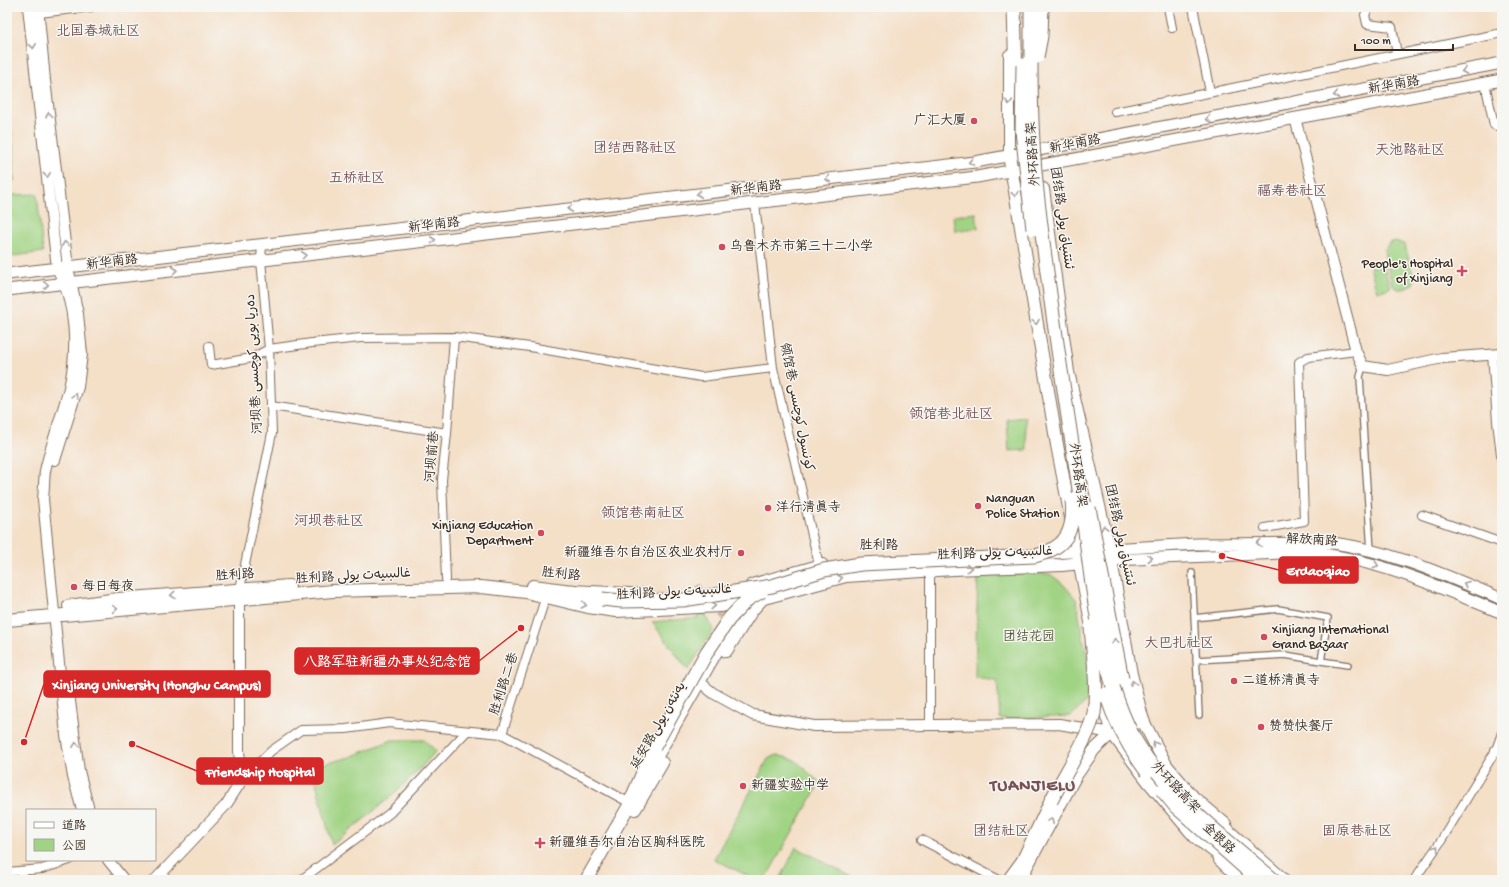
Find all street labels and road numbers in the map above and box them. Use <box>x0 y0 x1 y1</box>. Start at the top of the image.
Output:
street label: 新华南路 <box>1367 73 1421 98</box>
street label: 外环路高架 <box>1023 121 1044 187</box>
street label: 新华南路 <box>1048 132 1102 157</box>
street label: 团结路 ئىتتىپاق يولى <box>1046 165 1077 271</box>
street label: 新华南路 <box>729 177 783 200</box>
street label: 新华南路 <box>407 214 461 237</box>
street label: 新华南路 <box>85 251 139 274</box>
street label: 河坝巷 دەريا بويى كوچىسى <box>243 293 266 435</box>
street label: 领馆巷 كونسول كوچىسى <box>776 341 817 473</box>
street label: 河坝前巷 <box>422 430 443 484</box>
street label: 外环路高架 <box>1065 442 1090 508</box>
street label: 团结路 ئىتتىپاق يولى <box>1101 483 1138 588</box>
street label: 解放南路 <box>1286 531 1338 550</box>
street label: 胜利路 <box>859 538 899 554</box>
street label: 胜利路 غالىبىيەت يولى <box>937 543 1053 564</box>
street label: 胜利路 غالىبىيەت يولى <box>295 565 411 588</box>
street label: 胜利路 <box>541 565 581 584</box>
street label: 胜利路 <box>215 566 255 585</box>
street label: 胜利路 غالىبىيەت يولى <box>616 581 732 604</box>
street label: 胜利路二巷 <box>487 650 522 717</box>
street label: 延安路يەنئەن يولى <box>627 679 690 772</box>
street label: 外环路高架 <box>1147 758 1203 817</box>
street label: 金银路 <box>1199 819 1238 858</box>

